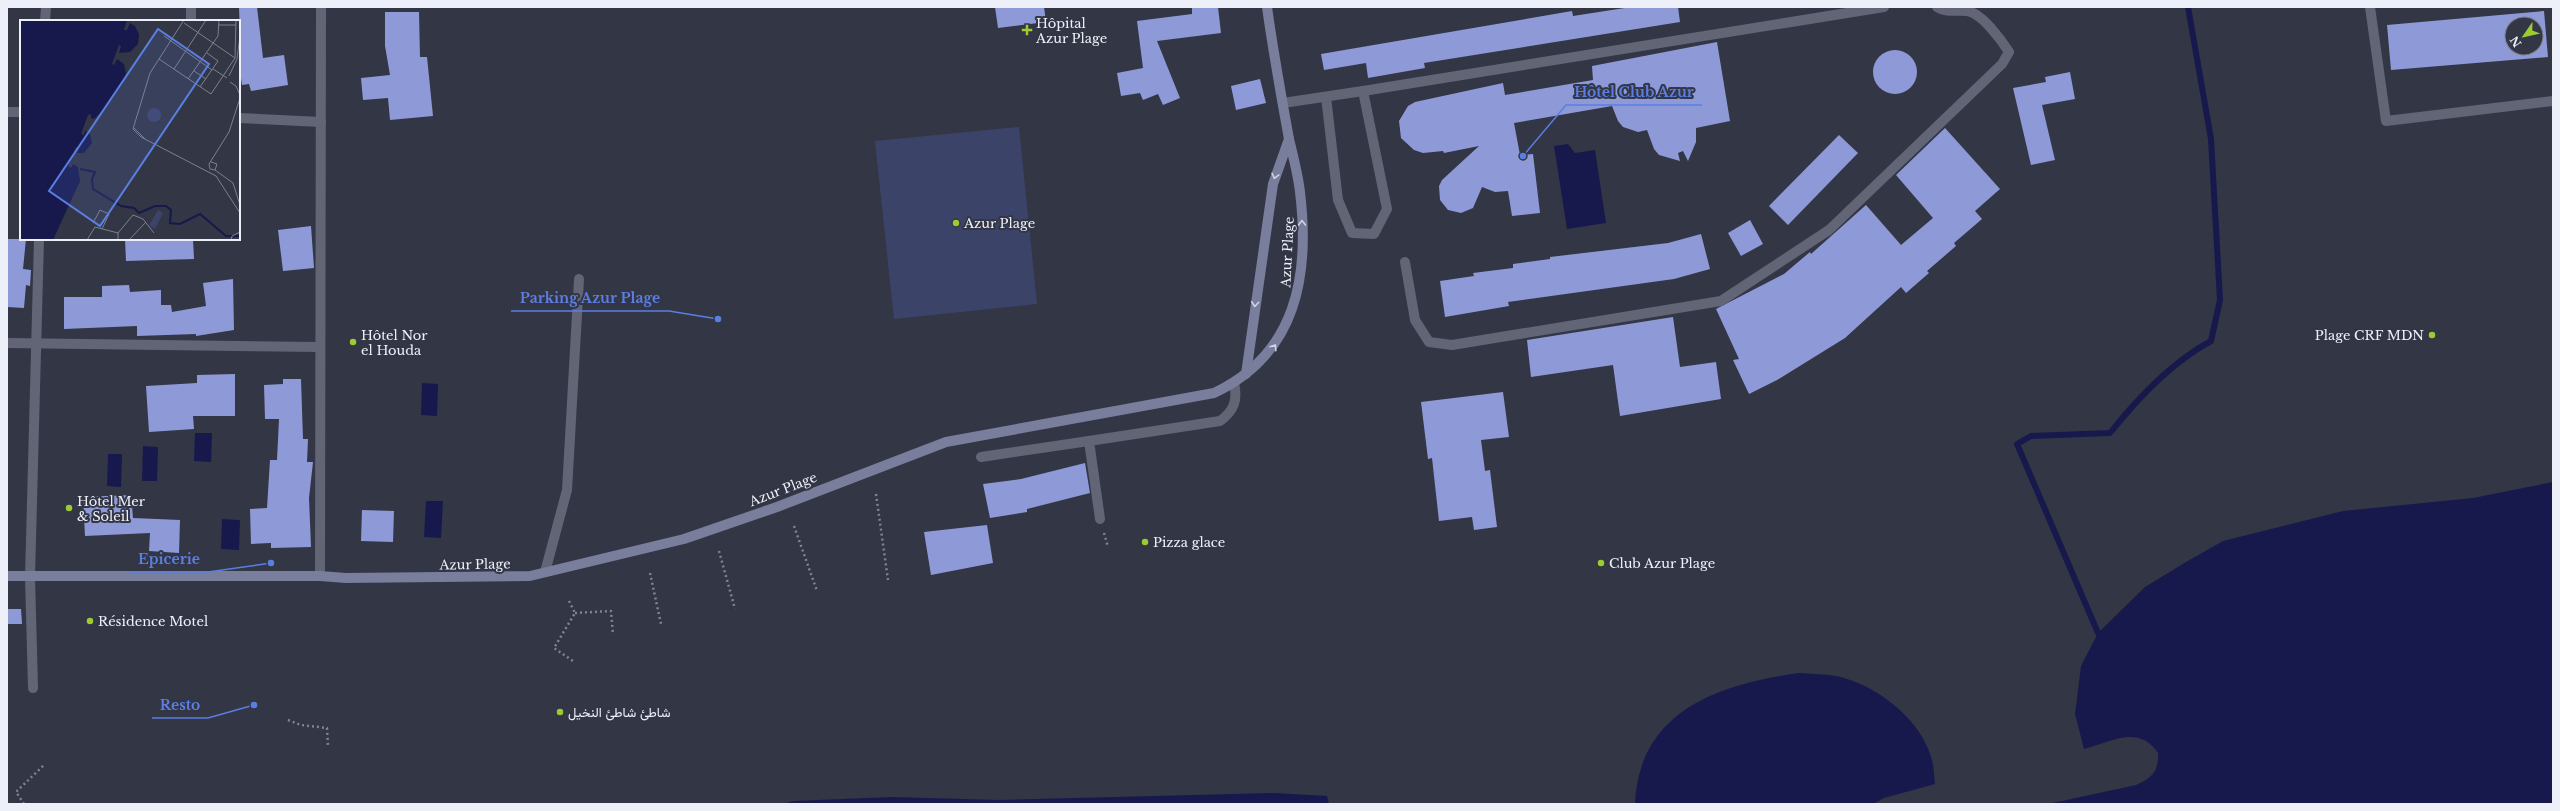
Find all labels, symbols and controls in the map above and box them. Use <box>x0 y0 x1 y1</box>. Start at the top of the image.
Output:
place label: Hôpital Azur Plage <box>1035 15 1107 47</box>
north arrow <box>2504 16 2544 56</box>
inset map <box>20 20 240 240</box>
marker: Hôpital Azur Plage <box>1021 24 1033 36</box>
text: N <box>2507 33 2524 50</box>
callout: Hôtel Club Azur <box>1566 79 1702 105</box>
text: Hôtel Club Azur <box>1574 83 1694 101</box>
one-way arrow <box>1272 172 1280 179</box>
place label: Azur Plage <box>963 215 1035 232</box>
street label: Azur Plage <box>1277 216 1298 289</box>
marker: Azur Plage <box>951 218 961 228</box>
one-way arrow <box>1298 220 1306 226</box>
callout: Parking Azur Plage <box>511 285 669 311</box>
text: Parking Azur Plage <box>520 289 660 307</box>
one-way arrow <box>1251 301 1260 307</box>
place label: Hôtel Nor el Houda <box>361 327 428 359</box>
place label: Plage CRF MDN <box>2315 327 2424 344</box>
marker: Plage CRF MDN <box>2427 330 2437 340</box>
marker: Hôtel Nor el Houda <box>348 337 358 347</box>
one-way arrow <box>1269 344 1276 351</box>
street label: Azur Plage <box>746 469 819 511</box>
place label: Hôtel Mer & Soleil <box>77 493 146 525</box>
marker: Hôtel Mer & Soleil <box>64 503 74 513</box>
place label: Pizza glace <box>1153 534 1225 551</box>
marker: Pizza glace <box>1140 537 1150 547</box>
callout: Epicerie <box>130 546 208 572</box>
text: Epicerie <box>138 550 200 568</box>
street label: Azur Plage <box>438 555 511 574</box>
place label: Club Azur Plage <box>1609 555 1715 572</box>
marker: Club Azur Plage <box>1596 558 1606 568</box>
place label: Résidence Motel <box>98 613 208 630</box>
marker: Résidence Motel <box>85 616 95 626</box>
callout: Resto <box>152 692 208 718</box>
text: Resto <box>160 696 200 714</box>
place label: شاطئ شاطئ النخيل <box>568 704 670 721</box>
marker: شاطئ شاطئ النخيل <box>555 707 565 717</box>

